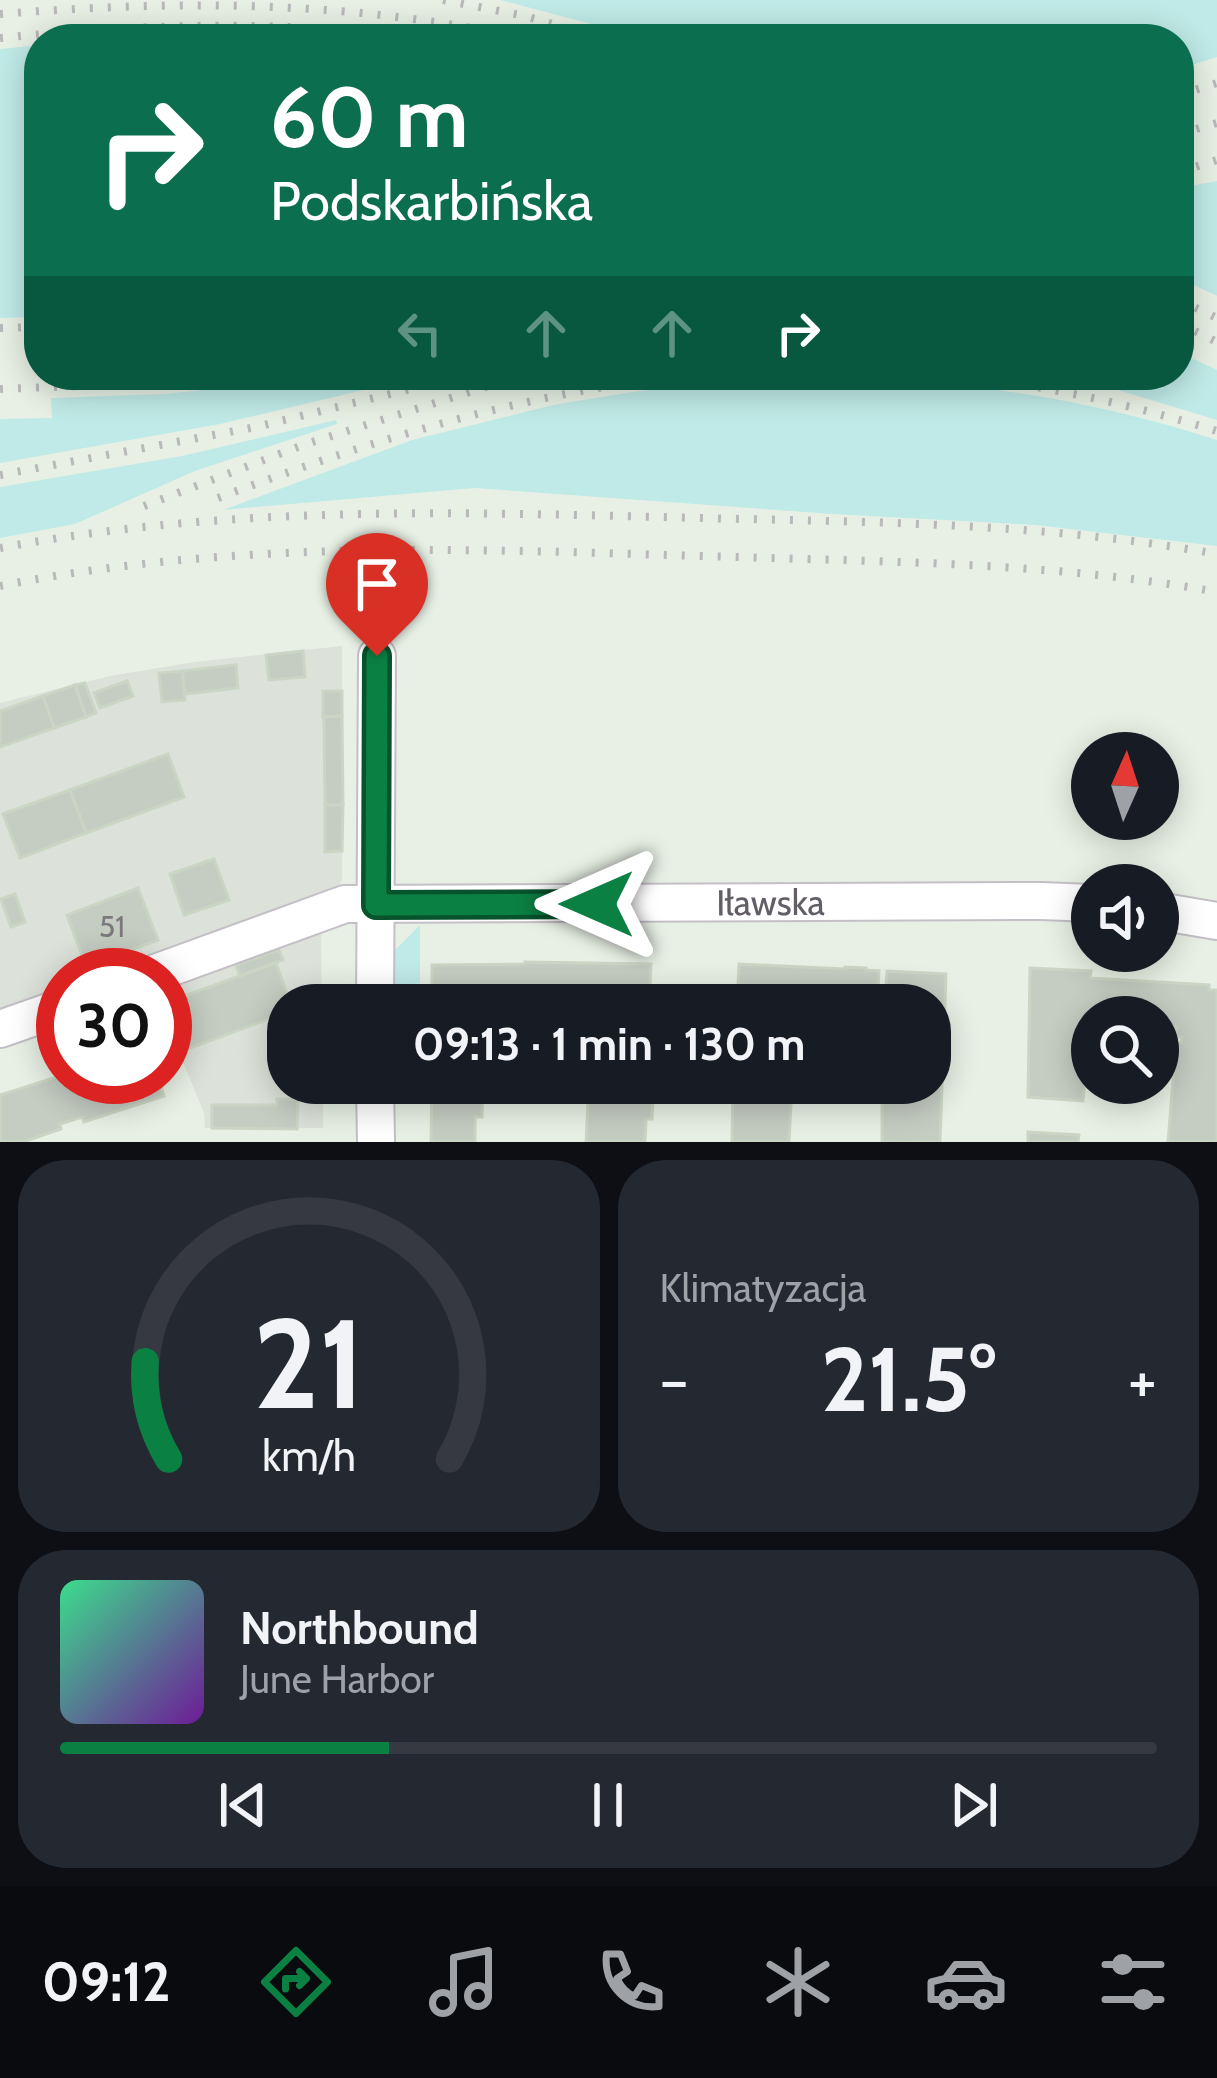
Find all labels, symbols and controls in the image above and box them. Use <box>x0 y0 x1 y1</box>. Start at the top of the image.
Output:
text: 60 m <box>270 66 468 168</box>
icon: right <box>72 72 228 228</box>
text: Podskarbińska <box>270 168 593 234</box>
icon: left <box>387 300 453 366</box>
icon: ahead <box>513 300 579 366</box>
icon: ahead <box>639 300 705 366</box>
icon: right <box>765 300 831 366</box>
pin <box>326 533 428 656</box>
icon: arrive <box>344 551 410 617</box>
north arrow <box>1071 732 1179 840</box>
map controls <box>1071 732 1179 1104</box>
position arrow <box>534 841 660 967</box>
button: sound <box>1071 864 1179 972</box>
street label: Iławska <box>716 880 825 924</box>
house number: 51 <box>99 908 125 945</box>
speed limit sign: 30 <box>36 948 192 1104</box>
button: search <box>1071 996 1179 1104</box>
text: 09:13 · 1 min · 130 m <box>413 1017 805 1071</box>
text: Klimatyzacja <box>660 1264 866 1312</box>
text: 21 <box>253 1288 365 1439</box>
text: 21.5° <box>821 1324 996 1434</box>
text: − <box>660 1339 689 1420</box>
text: + <box>1128 1339 1157 1420</box>
text: km/h <box>262 1430 356 1482</box>
text: Northbound <box>240 1601 479 1655</box>
text: June Harbor <box>240 1655 434 1703</box>
icon: previous <box>210 1772 276 1838</box>
icon: pause <box>575 1772 641 1838</box>
icon: next <box>941 1772 1007 1838</box>
icon: directions <box>254 1940 338 2024</box>
icon: music <box>422 1940 506 2024</box>
icon: phone <box>589 1940 673 2024</box>
icon: climate <box>756 1940 840 2024</box>
icon: car <box>924 1940 1008 2024</box>
icon: filters <box>1091 1940 1175 2024</box>
text: 09:12 <box>42 1949 171 2015</box>

